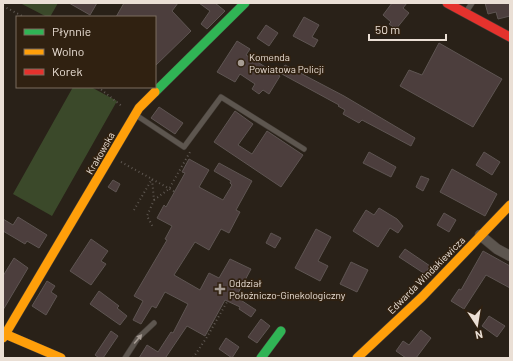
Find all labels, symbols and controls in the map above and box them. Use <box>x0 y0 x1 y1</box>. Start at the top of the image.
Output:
legend <box>16 16 156 88</box>
scale bar <box>369 16 446 42</box>
text: 50 m <box>375 22 400 36</box>
text: Płynnie <box>52 24 91 38</box>
text: Wolno <box>52 44 84 58</box>
place label: Komenda Powiatowa Policji <box>249 51 324 75</box>
marker: Komenda Powiatowa Policji <box>236 58 246 68</box>
text: Korek <box>52 64 82 78</box>
street label: Krakowska <box>83 130 117 176</box>
street label: Edwarda Windakiewicza <box>385 234 467 316</box>
place label: Oddział Położniczo-Ginekologiczny <box>229 277 346 301</box>
marker: Oddział Położniczo-Ginekologiczny <box>214 283 226 295</box>
north arrow <box>457 305 497 345</box>
text: N <box>474 328 484 342</box>
one-way arrow <box>134 334 142 344</box>

